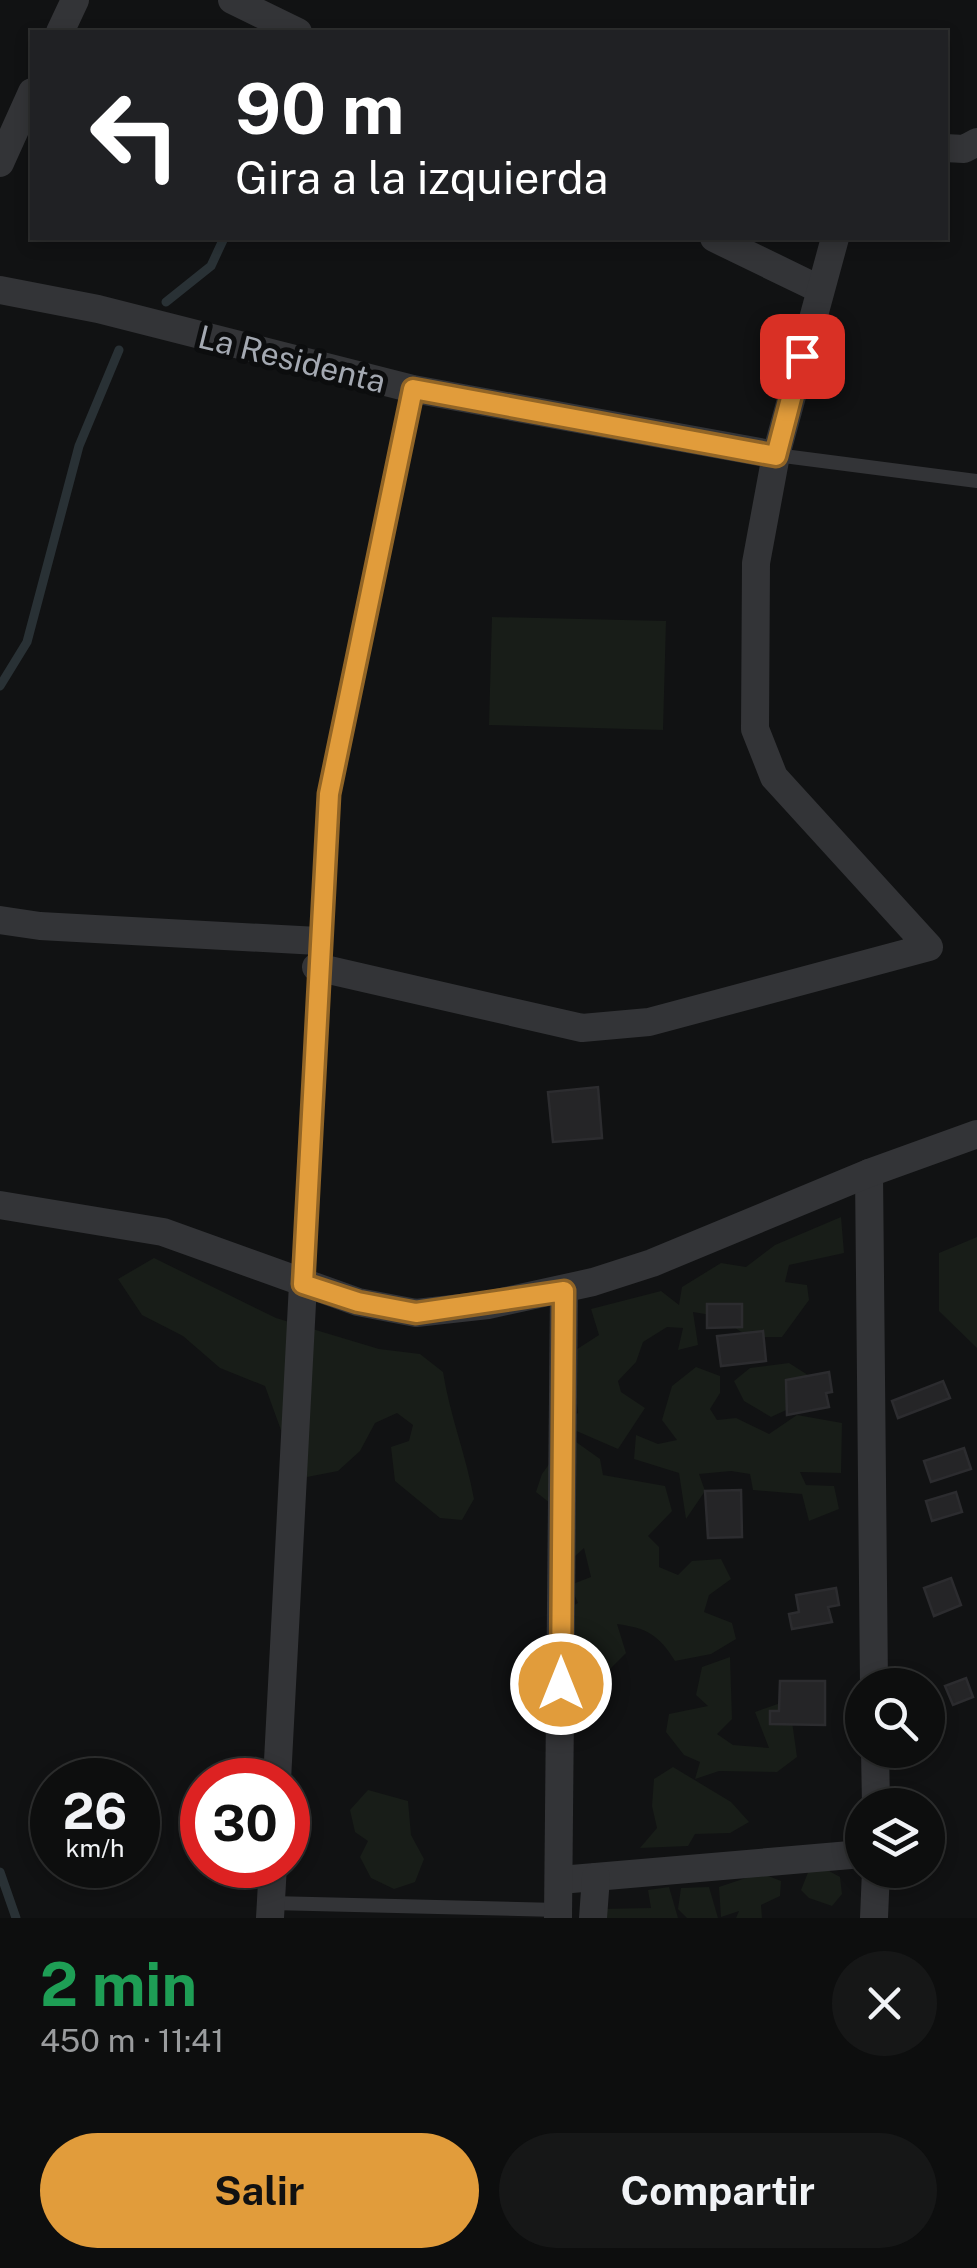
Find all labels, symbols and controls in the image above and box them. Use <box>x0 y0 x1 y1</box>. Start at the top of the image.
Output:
text: 90 m <box>235 67 405 150</box>
icon: left <box>70 70 200 200</box>
text: Gira a la izquierda <box>235 151 608 204</box>
pin <box>760 314 845 399</box>
street label: La Residenta <box>195 318 389 400</box>
icon: arrive <box>775 329 830 384</box>
position arrow <box>509 1632 613 1736</box>
map controls <box>845 1668 945 1888</box>
button: search <box>845 1668 945 1768</box>
speed limit sign: 30 <box>180 1758 310 1888</box>
text: 26 <box>63 1781 127 1840</box>
button: layers <box>845 1788 945 1888</box>
text: km/h <box>66 1833 124 1863</box>
text: 2 min <box>40 1949 197 2020</box>
button: close <box>832 1951 937 2056</box>
text: 450 m · 11:41 <box>40 2022 224 2059</box>
button: Salir <box>40 2133 479 2248</box>
button: Compartir <box>499 2133 937 2248</box>

